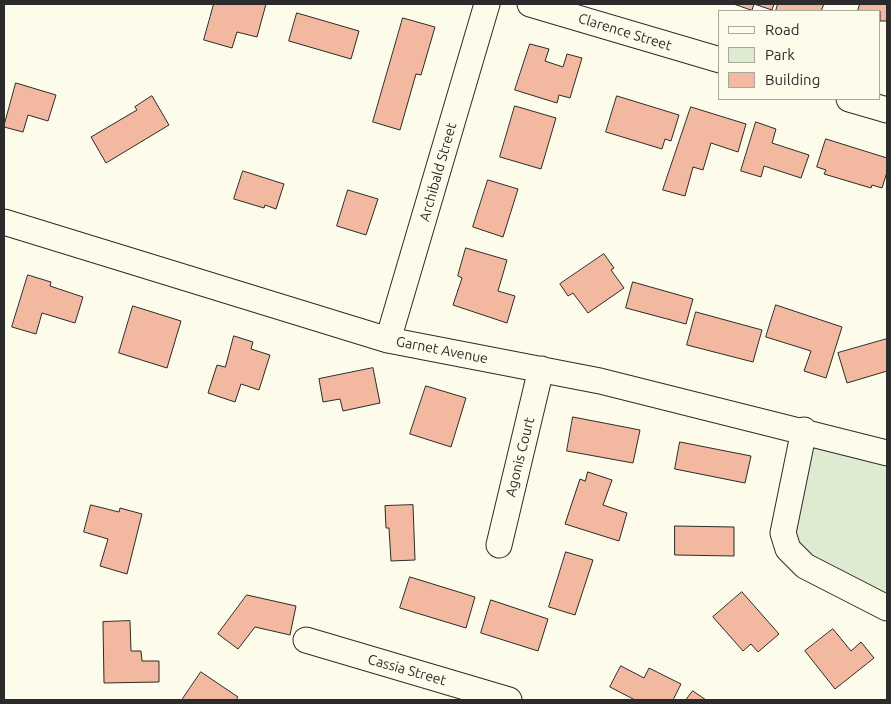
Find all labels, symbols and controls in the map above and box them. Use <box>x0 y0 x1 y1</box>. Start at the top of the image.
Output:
street label: Clarence Street <box>576 10 674 54</box>
legend <box>718 10 881 100</box>
text: Road <box>765 21 800 38</box>
text: Park <box>765 46 795 63</box>
text: Building <box>765 71 820 88</box>
street label: Archibald Street <box>416 121 460 223</box>
street label: Garnet Avenue <box>395 333 489 367</box>
street label: Agonis Court <box>502 415 538 499</box>
street label: Cassia Street <box>366 651 448 689</box>

